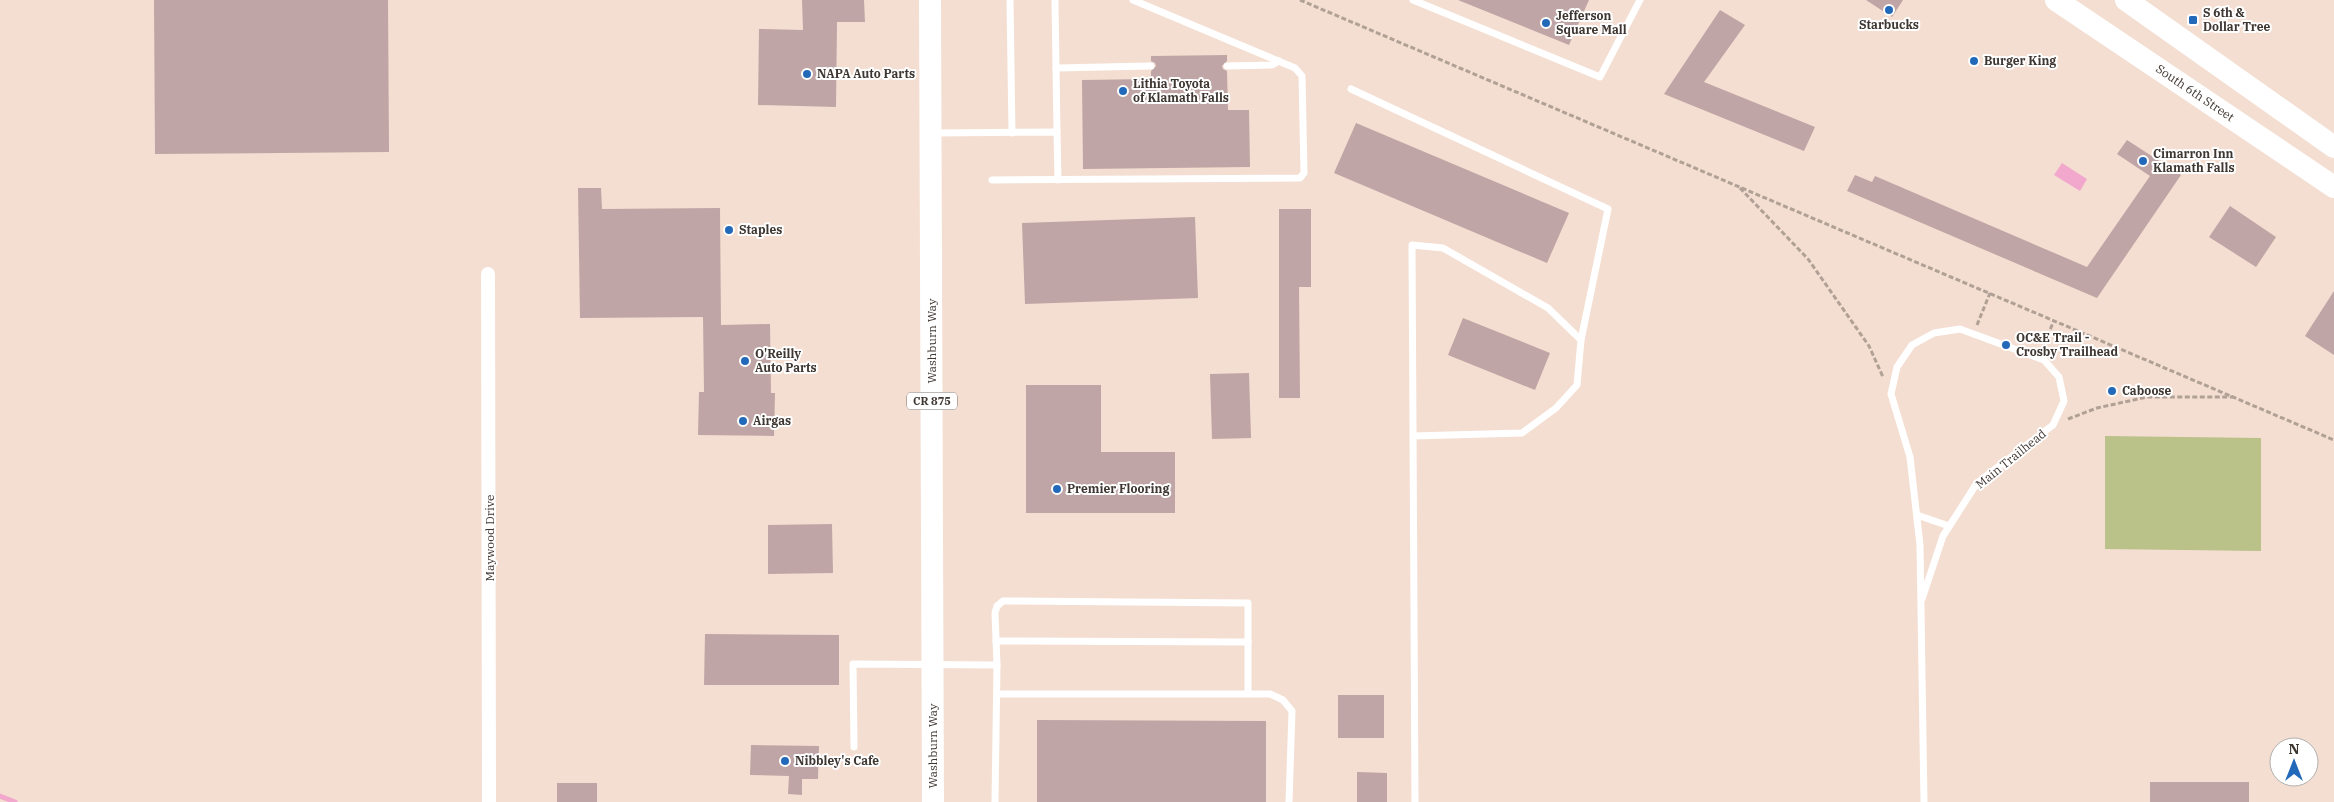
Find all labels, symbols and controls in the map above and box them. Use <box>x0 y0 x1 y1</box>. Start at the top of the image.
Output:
marker: Starbucks <box>1883 4 1895 16</box>
place label: S 6th & Dollar Tree <box>2203 5 2271 34</box>
place label: Jefferson Square Mall <box>1556 8 1627 37</box>
marker: S 6th & Dollar Tree <box>2187 14 2199 26</box>
marker: Jefferson Square Mall <box>1540 17 1552 29</box>
place label: Starbucks <box>1859 17 1919 32</box>
place label: Burger King <box>1984 53 2056 68</box>
marker: Burger King <box>1968 55 1980 67</box>
street label: South 6th Street <box>2153 61 2237 124</box>
place label: NAPA Auto Parts <box>817 66 915 81</box>
marker: NAPA Auto Parts <box>801 68 813 80</box>
place label: Lithia Toyota of Klamath Falls <box>1133 76 1229 105</box>
marker: Lithia Toyota of Klamath Falls <box>1117 85 1129 97</box>
place label: Cimarron Inn Klamath Falls <box>2153 146 2235 175</box>
marker: Cimarron Inn Klamath Falls <box>2137 155 2149 167</box>
place label: Staples <box>739 222 782 237</box>
marker: Staples <box>723 224 735 236</box>
street label: Washburn Way <box>924 298 939 383</box>
place label: OC&E Trail - Crosby Trailhead <box>2016 330 2118 359</box>
marker: OC&E Trail - Crosby Trailhead <box>2000 339 2012 351</box>
place label: O'Reilly Auto Parts <box>755 346 817 375</box>
marker: O'Reilly Auto Parts <box>739 355 751 367</box>
place label: Caboose <box>2122 383 2171 398</box>
marker: Caboose <box>2106 385 2118 397</box>
road number: CR 875 <box>907 392 957 410</box>
place label: Airgas <box>753 413 791 428</box>
marker: Airgas <box>737 415 749 427</box>
street label: Main Trailhead <box>1973 426 2049 492</box>
place label: Premier Flooring <box>1067 481 1169 496</box>
marker: Premier Flooring <box>1051 483 1063 495</box>
street label: Maywood Drive <box>482 495 497 581</box>
street label: Washburn Way <box>925 703 940 788</box>
north arrow <box>2269 737 2319 787</box>
text: N <box>2288 740 2300 758</box>
place label: Nibbley's Cafe <box>795 753 879 768</box>
marker: Nibbley's Cafe <box>779 755 791 767</box>

